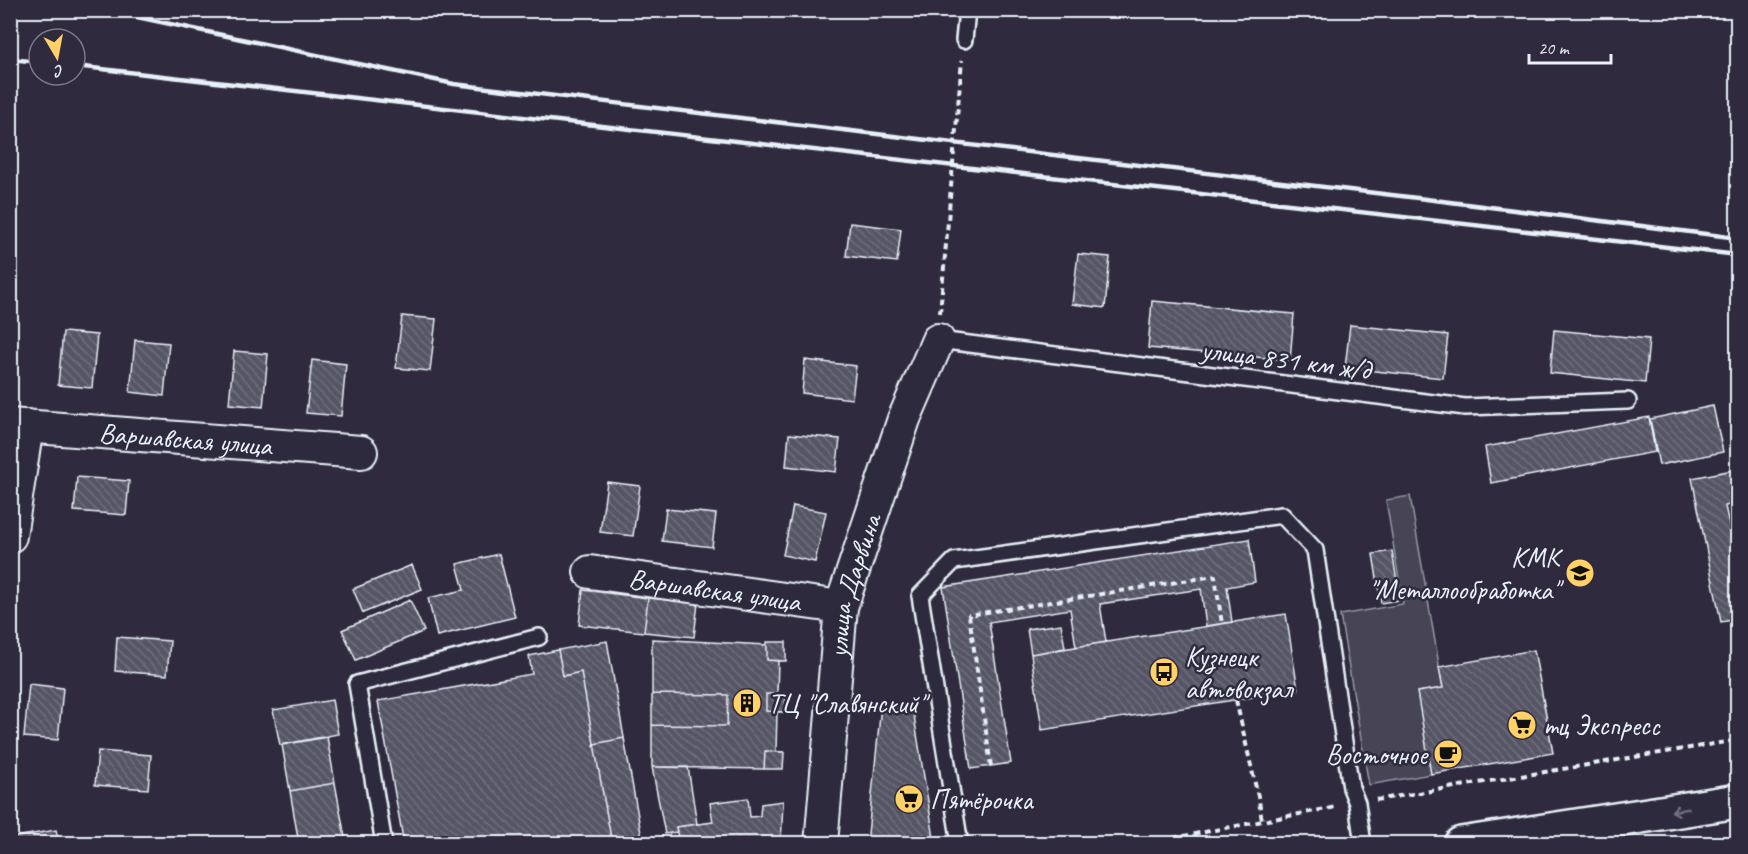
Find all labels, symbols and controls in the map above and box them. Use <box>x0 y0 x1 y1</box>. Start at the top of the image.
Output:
north arrow <box>27 27 87 87</box>
scale bar <box>1529 27 1612 65</box>
text: 20 m <box>1538 37 1571 59</box>
text: С <box>52 60 65 82</box>
street label: улица 831 км ж/д <box>1197 332 1376 388</box>
street label: Варшавская улица <box>98 415 275 463</box>
street label: улица Дарвина <box>820 507 890 661</box>
place label: КМК "Металлообработка" <box>1369 540 1564 607</box>
school or university icon: КМК "Металлообработка" <box>1564 557 1596 589</box>
street label: Варшавская улица <box>627 561 805 619</box>
place label: Кузнецк автовокзал <box>1185 639 1294 706</box>
bus stop icon: Кузнецк автовокзал <box>1148 656 1180 688</box>
place label: ТЦ "Славянский" <box>768 686 930 721</box>
building icon: ТЦ "Славянский" <box>731 687 763 719</box>
place label: тц Экспресс <box>1543 708 1661 743</box>
supermarket icon: тц Экспресс <box>1506 709 1538 741</box>
place label: Восточное <box>1326 737 1429 772</box>
cafe icon: Восточное <box>1432 738 1464 770</box>
place label: Пятёрочка <box>930 782 1034 817</box>
supermarket icon: Пятёрочка <box>893 783 925 815</box>
one-way arrow <box>1670 804 1690 815</box>

